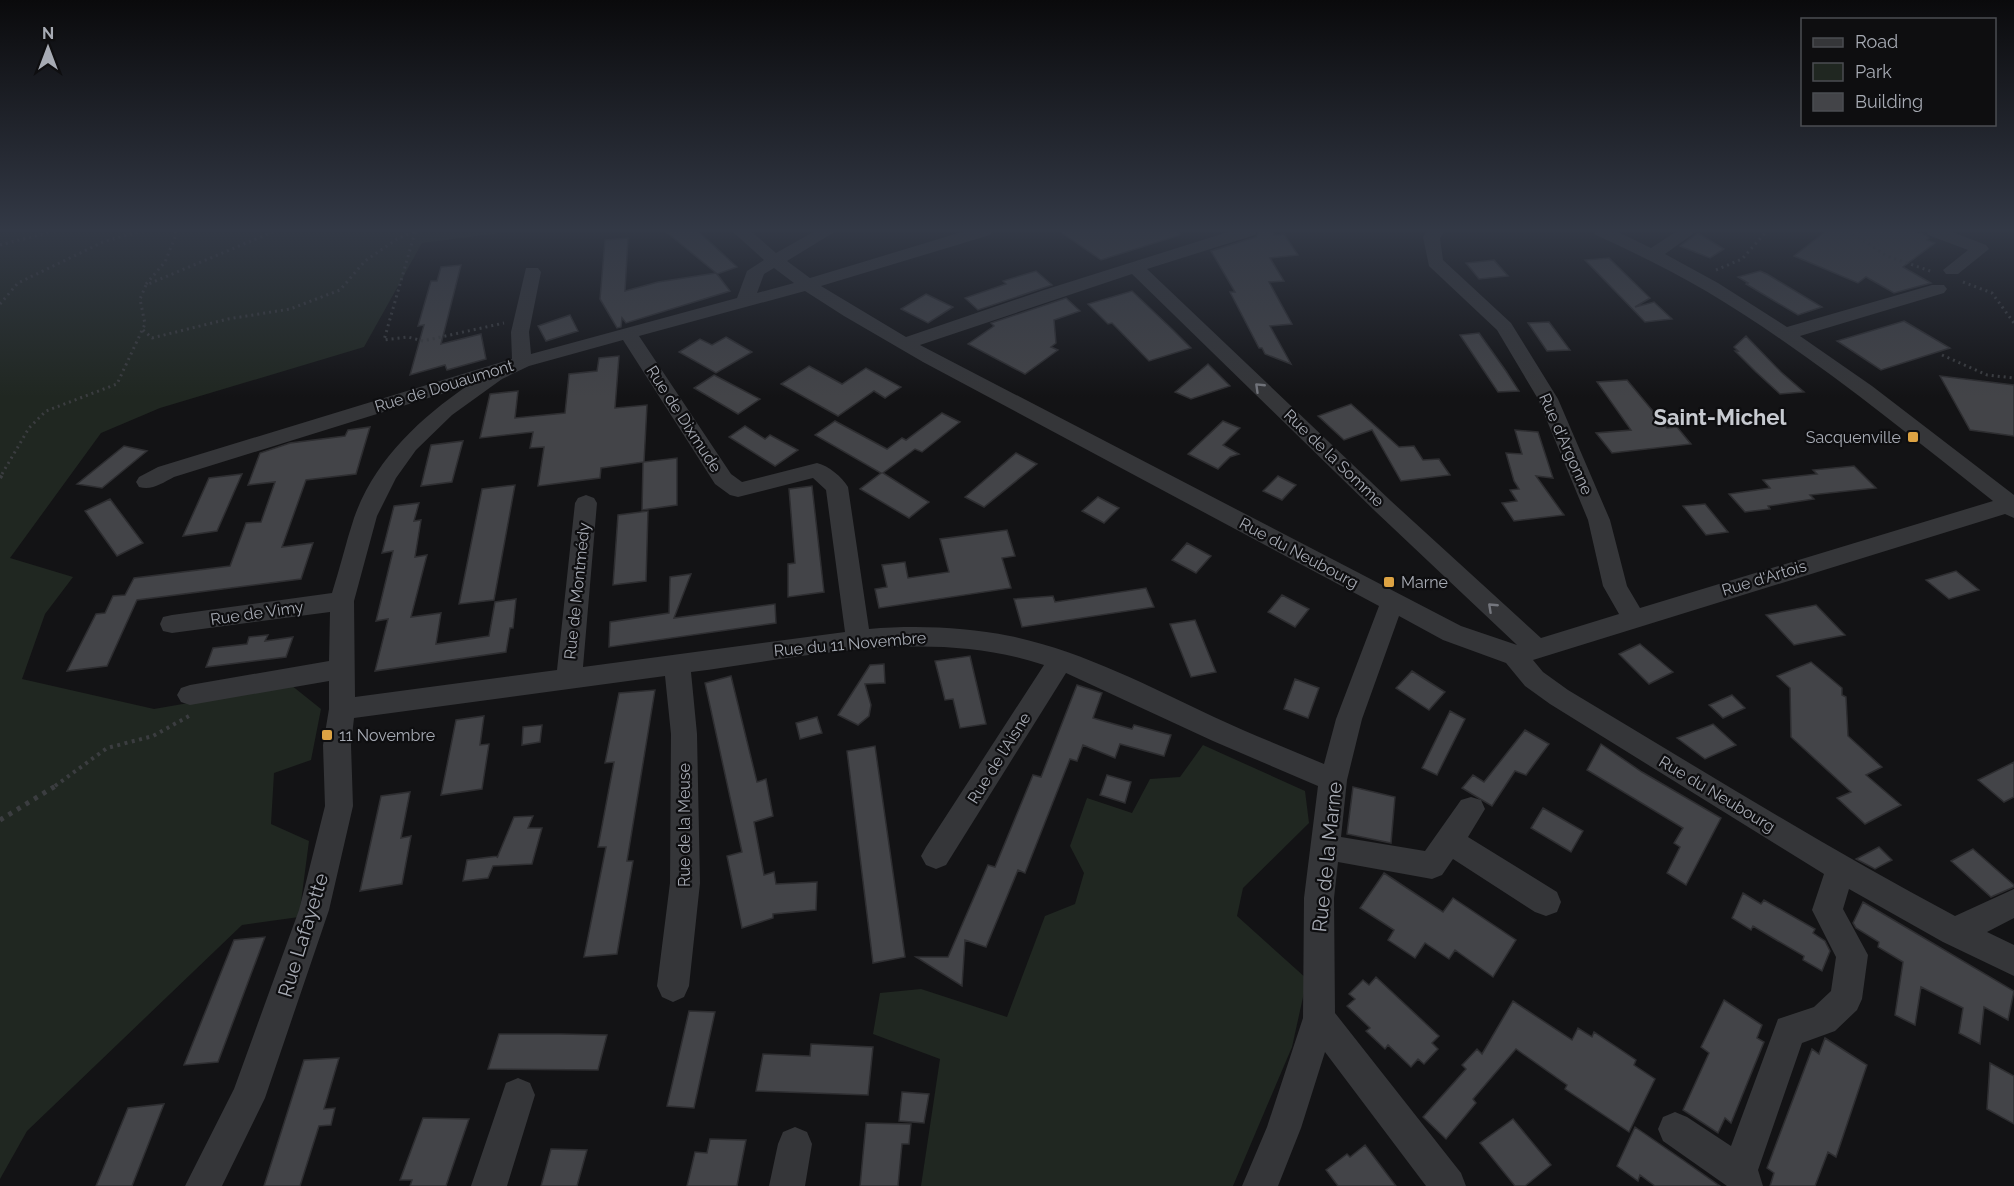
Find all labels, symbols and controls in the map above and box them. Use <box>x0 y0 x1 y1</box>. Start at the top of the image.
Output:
north arrow <box>18 18 78 78</box>
legend <box>1801 18 1996 126</box>
text: N <box>42 24 54 43</box>
text: Road <box>1855 31 1898 52</box>
text: Park <box>1855 61 1892 82</box>
text: Building <box>1855 91 1923 112</box>
street label: Rue de Douaumont <box>372 356 516 416</box>
street label: Rue de Dixmude <box>642 362 726 476</box>
one-way arrow <box>1255 383 1265 394</box>
street label: Rue d'Argonne <box>1535 390 1597 498</box>
district label: Saint-Michel <box>1653 404 1788 430</box>
street label: Rue de la Somme <box>1280 405 1388 511</box>
place label: Sacquenville <box>1806 428 1901 447</box>
marker: Sacquenville <box>1906 430 1920 444</box>
street label: Rue du Neubourg <box>1236 514 1362 592</box>
street label: Rue de Montmédy <box>560 521 594 660</box>
street label: Rue d'Artois <box>1719 556 1809 600</box>
place label: Marne <box>1401 573 1448 592</box>
marker: Marne <box>1382 575 1396 589</box>
street label: Rue de Vimy <box>209 597 305 629</box>
one-way arrow <box>1489 603 1499 614</box>
street label: Rue du 11 Novembre <box>773 628 927 660</box>
street label: Rue de l'Aisne <box>963 709 1035 807</box>
place label: 11 Novembre <box>339 726 435 745</box>
marker: 11 Novembre <box>320 728 334 742</box>
street label: Rue du Neubourg <box>1655 752 1779 836</box>
street label: Rue de la Meuse <box>675 763 694 887</box>
street label: Rue de la Marne <box>1307 780 1347 933</box>
street label: Rue Lafayette <box>273 870 333 1000</box>

